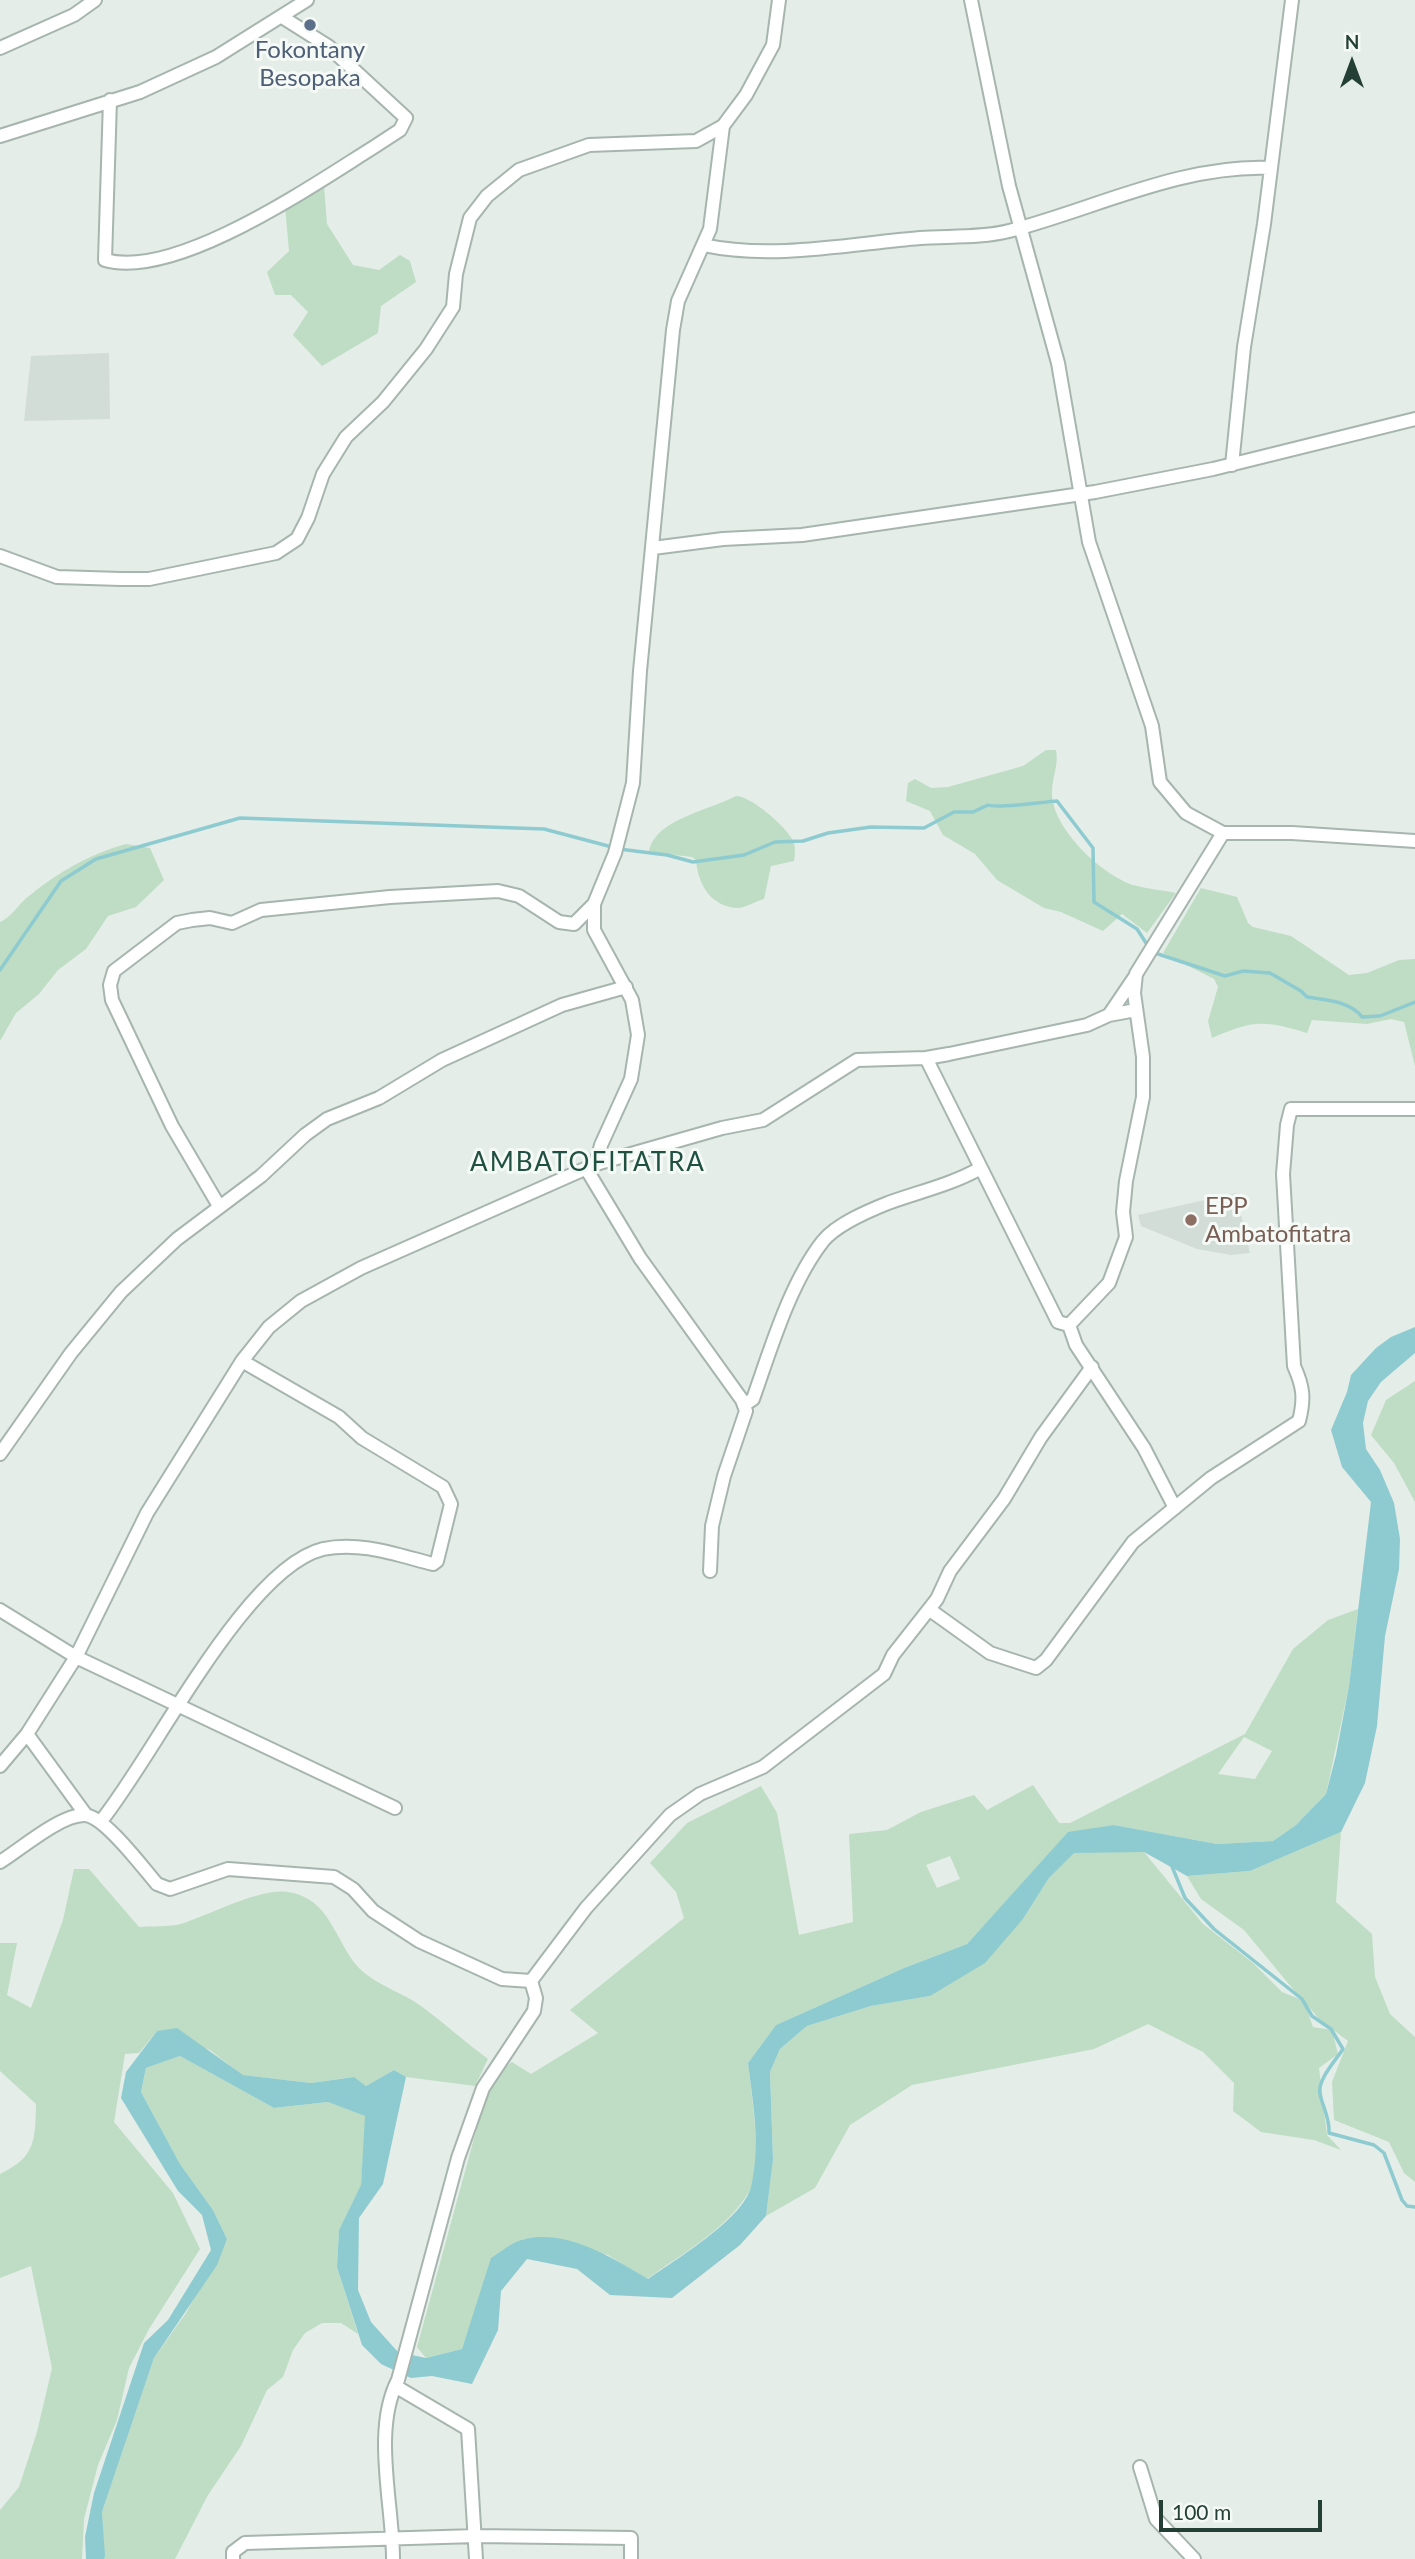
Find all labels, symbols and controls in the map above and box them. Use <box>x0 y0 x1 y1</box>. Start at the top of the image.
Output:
marker: Fokontany Besopaka <box>302 17 318 33</box>
north arrow <box>1317 28 1387 98</box>
text: N <box>1345 30 1359 53</box>
place label: Fokontany Besopaka <box>255 36 365 92</box>
district label: AMBATOFITATRA <box>472 1147 704 1179</box>
place label: EPP Ambatofitatra <box>1205 1192 1351 1248</box>
marker: EPP Ambatofitatra <box>1183 1212 1199 1228</box>
scale bar <box>1163 2486 1326 2530</box>
text: 100 m <box>1172 2499 1231 2524</box>

